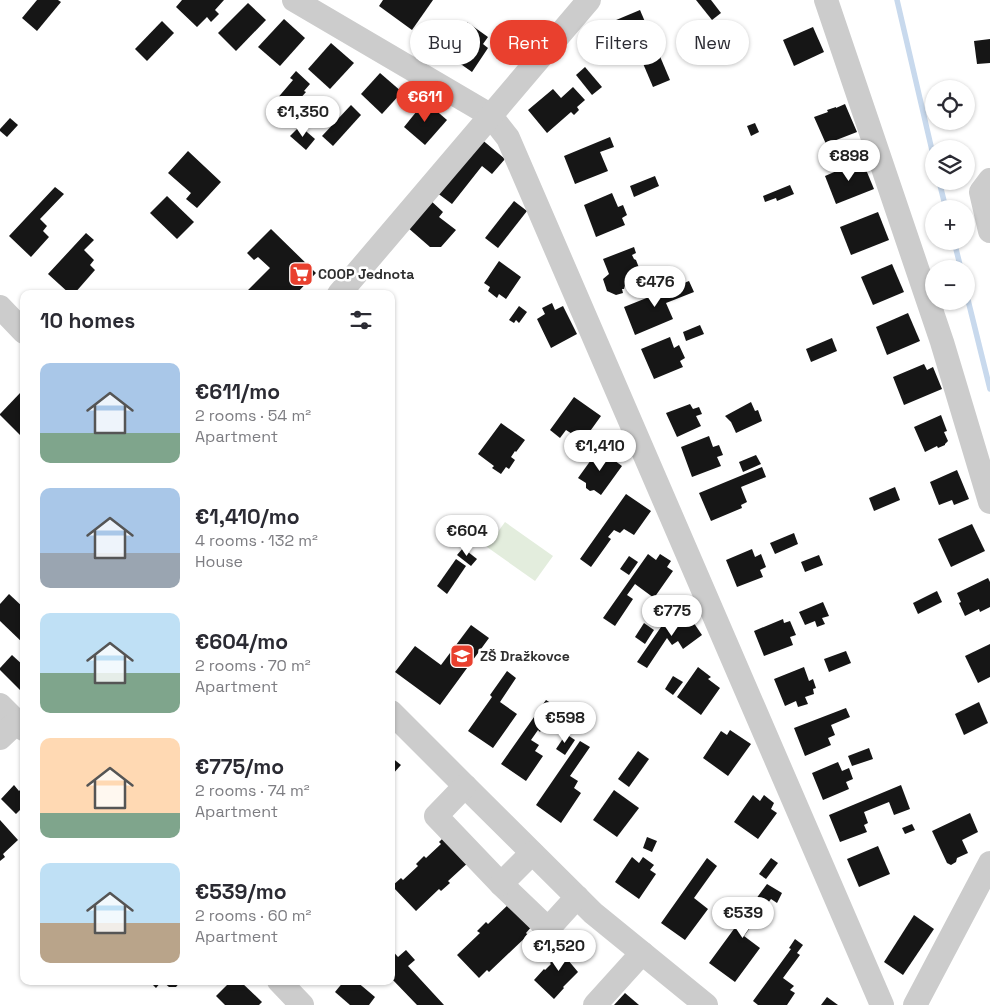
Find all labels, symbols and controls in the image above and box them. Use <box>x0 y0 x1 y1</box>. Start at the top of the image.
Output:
chip: Buy <box>410 20 480 65</box>
chip: Rent <box>490 20 567 65</box>
chip: Filters <box>577 20 666 65</box>
chip: New <box>676 20 749 65</box>
pin: €611 <box>395 80 455 123</box>
map controls <box>925 80 975 310</box>
button: locate <box>925 80 975 130</box>
text: €611 <box>407 86 443 107</box>
pin: €1,350 <box>262 96 344 138</box>
text: €1,350 <box>277 101 329 122</box>
pin: €898 <box>819 140 879 182</box>
button: layers <box>925 140 975 190</box>
text: €898 <box>829 145 869 166</box>
button: + <box>925 200 975 250</box>
button: − <box>925 260 975 310</box>
supermarket icon: COOP Jednota <box>288 261 314 287</box>
place label: COOP Jednota <box>318 265 414 283</box>
pin: €476 <box>625 266 685 308</box>
text: €476 <box>635 271 675 292</box>
icon: filters <box>347 306 375 334</box>
text: 10 homes <box>40 307 135 334</box>
text: €611/mo <box>195 378 280 405</box>
icon: home <box>80 383 140 443</box>
text: 2 rooms · 54 m² <box>195 405 311 426</box>
text: Apartment <box>195 426 278 447</box>
pin: €1,410 <box>559 430 641 472</box>
text: €1,410 <box>575 435 625 456</box>
text: €1,410/mo <box>195 503 300 530</box>
icon: home <box>80 508 140 568</box>
pin: €604 <box>437 514 497 557</box>
text: €604 <box>446 520 488 541</box>
text: 4 rooms · 132 m² <box>195 530 318 551</box>
text: House <box>195 551 243 572</box>
pin: €775 <box>642 594 702 637</box>
text: €775 <box>653 600 691 621</box>
text: €604/mo <box>195 628 288 655</box>
icon: home <box>80 633 140 693</box>
school or university icon: ZŠ Dražkovce <box>449 643 475 669</box>
place label: ZŠ Dražkovce <box>480 647 570 665</box>
text: 2 rooms · 70 m² <box>195 655 311 676</box>
text: Apartment <box>195 676 278 697</box>
pin: €598 <box>535 702 595 744</box>
text: €598 <box>545 707 585 728</box>
text: €775/mo <box>195 753 284 780</box>
icon: home <box>80 758 140 818</box>
text: 2 rooms · 74 m² <box>195 780 310 801</box>
text: Apartment <box>195 801 278 822</box>
text: €539/mo <box>195 878 287 905</box>
icon: home <box>80 883 140 943</box>
pin: €539 <box>713 896 773 939</box>
text: €539 <box>723 902 763 923</box>
text: 2 rooms · 60 m² <box>195 905 311 926</box>
text: Apartment <box>195 926 278 947</box>
pin: €1,520 <box>518 930 600 972</box>
text: €1,520 <box>533 935 585 956</box>

